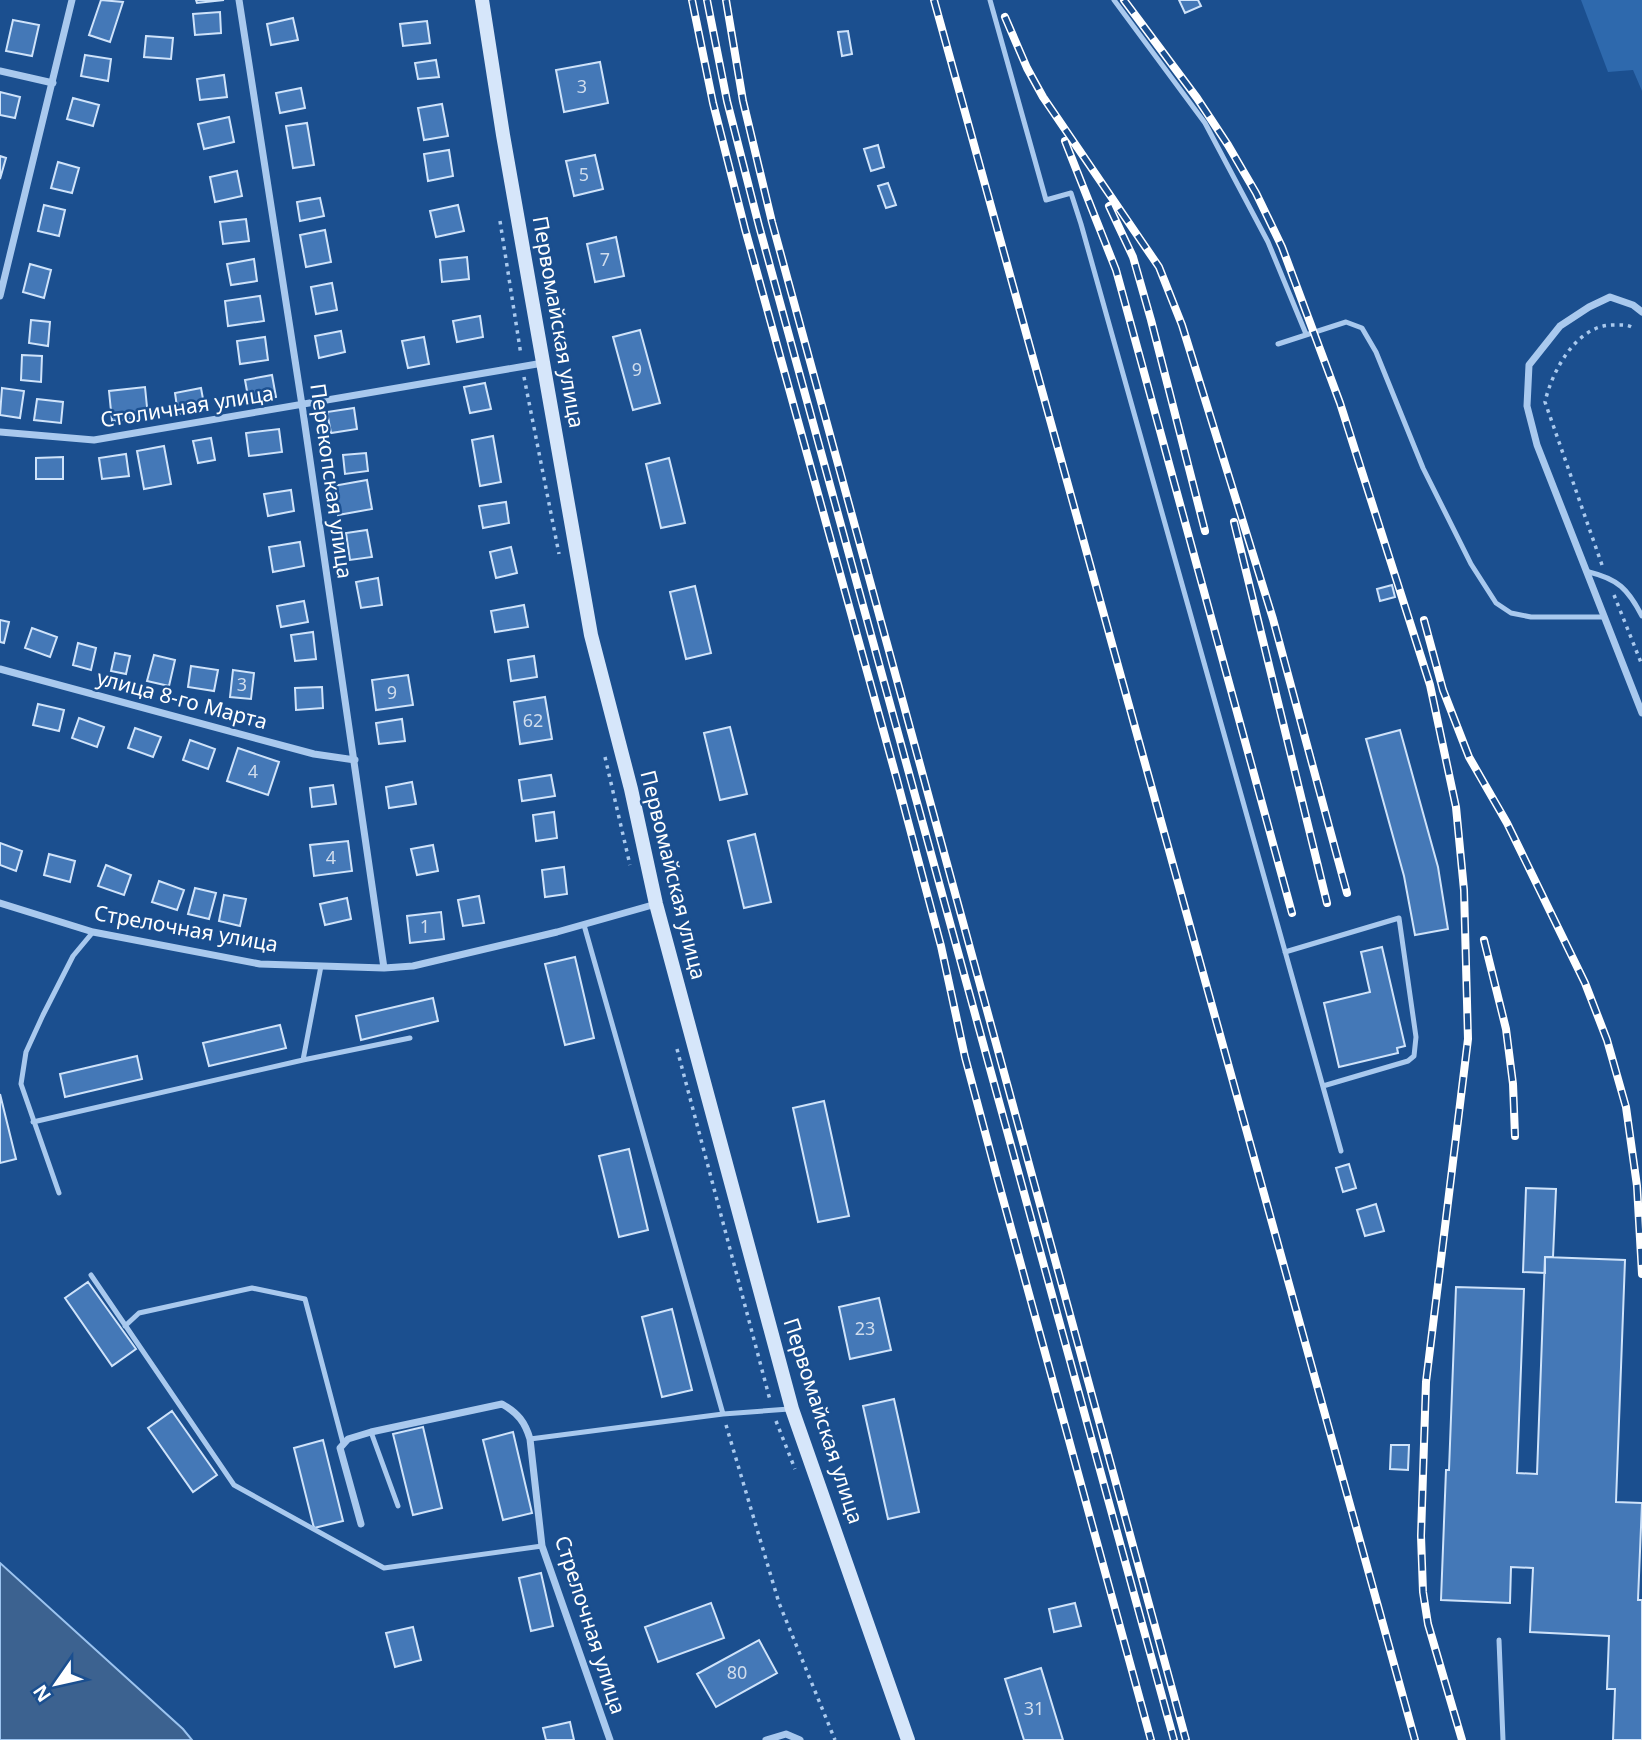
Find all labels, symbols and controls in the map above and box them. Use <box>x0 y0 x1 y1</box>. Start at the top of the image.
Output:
house number: 3 <box>577 74 587 98</box>
house number: 5 <box>579 162 589 186</box>
street label: Первомайская улица <box>527 214 591 430</box>
house number: 7 <box>600 247 610 271</box>
house number: 9 <box>632 357 642 381</box>
street label: Столичная улица <box>98 379 275 434</box>
street label: Перекопская улица <box>304 381 360 580</box>
street label: улица 8-го Марта <box>94 663 271 735</box>
house number: 3 <box>237 672 247 696</box>
house number: 9 <box>387 680 397 704</box>
house number: 62 <box>523 708 543 732</box>
house number: 4 <box>248 759 258 783</box>
street label: Первомайская улица <box>634 767 714 982</box>
house number: 4 <box>326 845 336 869</box>
street label: Стрелочная улица <box>92 898 280 958</box>
house number: 1 <box>420 914 430 938</box>
street label: Первомайская улица <box>777 1314 870 1527</box>
house number: 23 <box>855 1316 875 1340</box>
street label: Стрелочная улица <box>549 1532 633 1718</box>
north arrow <box>21 1649 91 1719</box>
house number: 80 <box>727 1660 747 1684</box>
text: N <box>27 1680 57 1707</box>
house number: 31 <box>1024 1696 1044 1720</box>

